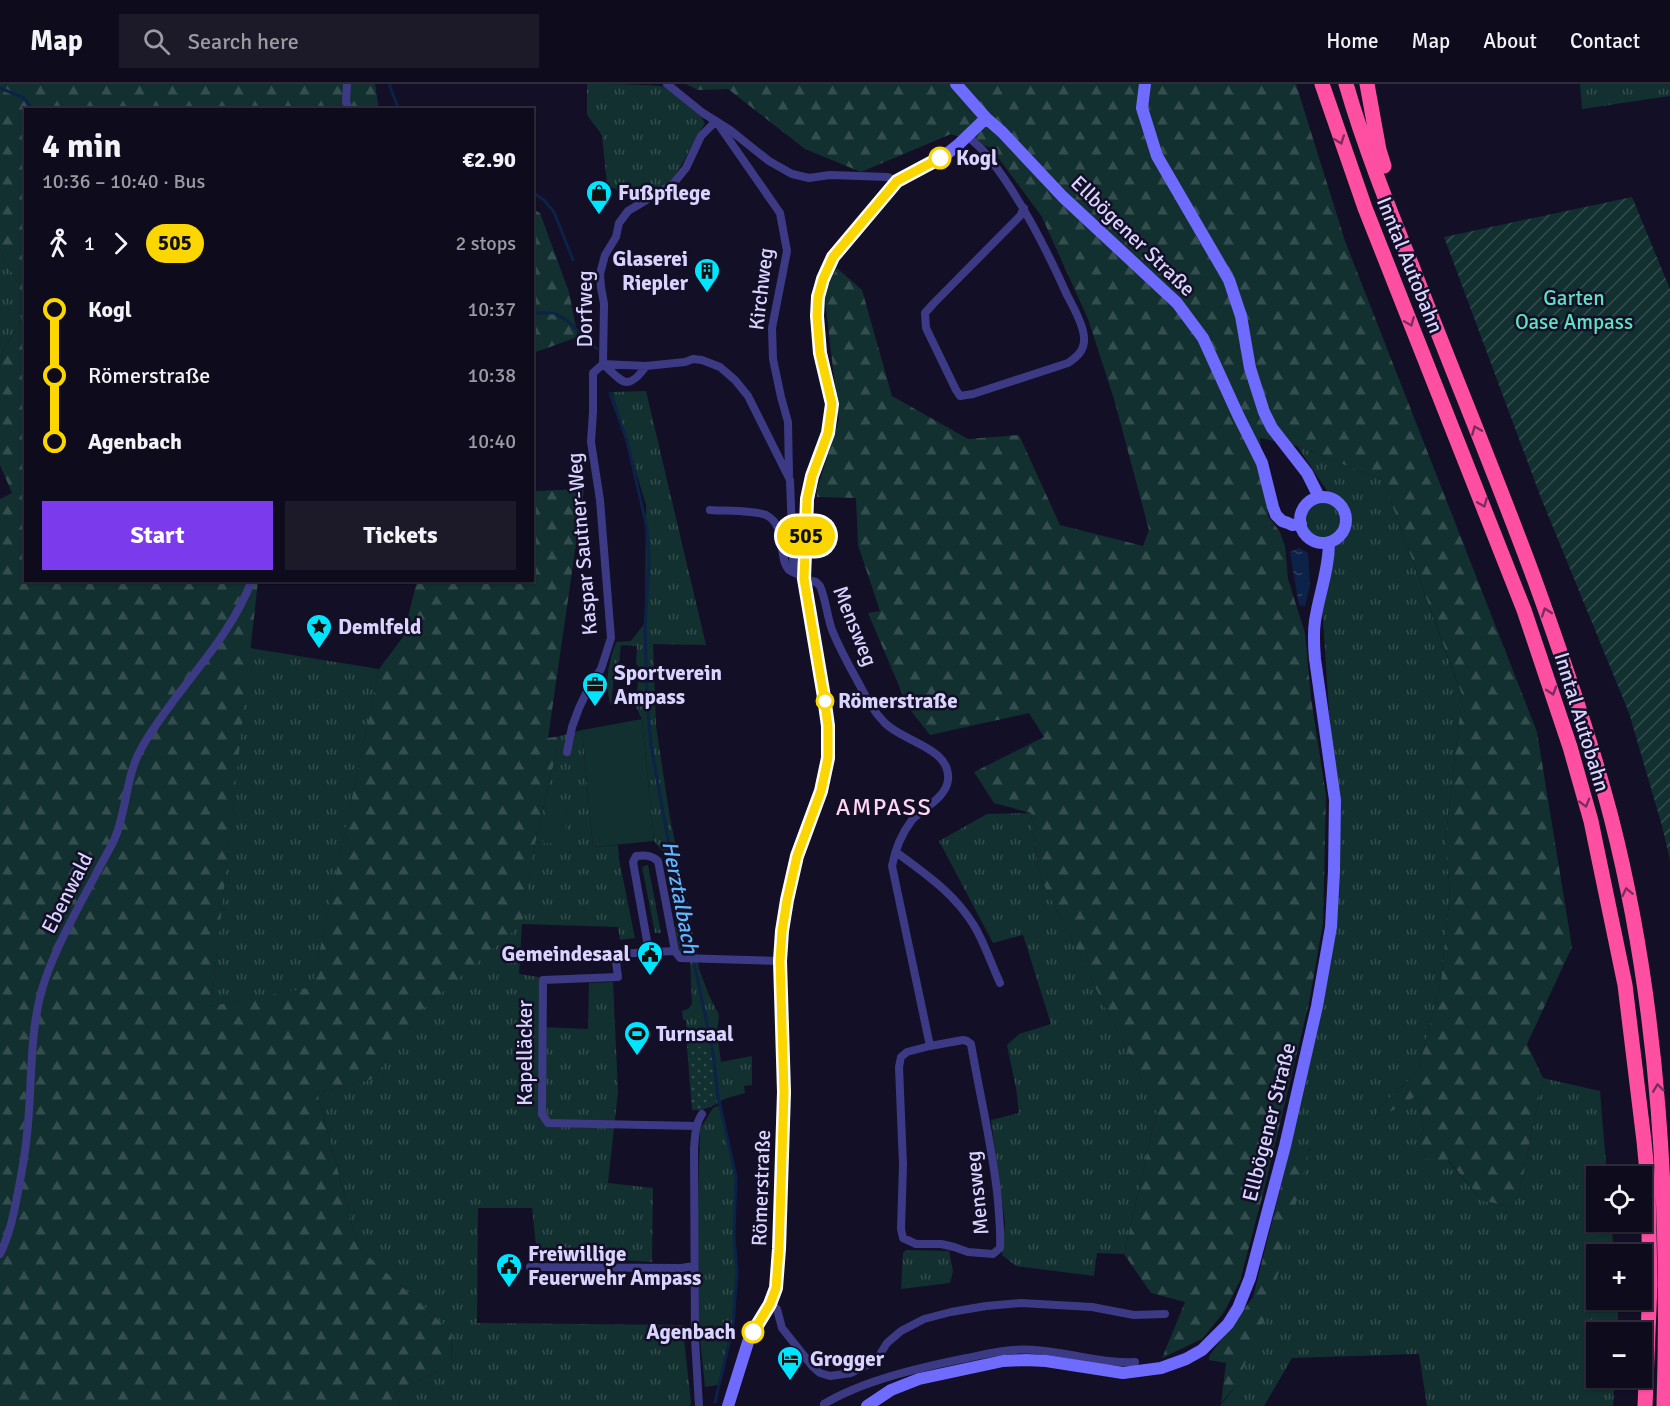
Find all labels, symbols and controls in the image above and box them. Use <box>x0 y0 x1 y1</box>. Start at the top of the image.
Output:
search box <box>119 14 539 68</box>
text: Map <box>30 24 83 58</box>
icon: search <box>140 25 173 58</box>
text: Search here <box>188 28 299 55</box>
text: Home <box>1326 28 1379 54</box>
text: Map <box>1412 28 1450 54</box>
text: About <box>1483 28 1537 54</box>
text: Contact <box>1570 28 1640 54</box>
text: 4 min <box>42 126 122 167</box>
one-way arrow <box>1333 134 1346 144</box>
place label: Kogl <box>956 145 998 171</box>
text: €2.90 <box>462 146 516 173</box>
marker: Kogl <box>929 147 951 169</box>
text: 10:36 – 10:40 · Bus <box>42 169 205 194</box>
street label: Ellbögener Straße <box>1065 170 1201 302</box>
shop icon: Fußpflege <box>584 178 614 216</box>
place label: Fußpflege <box>618 180 711 206</box>
street label: Inntal Autobahn <box>1371 193 1449 337</box>
icon: walk <box>42 227 75 260</box>
icon: forward <box>104 227 137 260</box>
text: 505 <box>158 230 192 256</box>
text: 1 <box>84 231 95 256</box>
text: 2 stops <box>455 231 516 256</box>
place label: Glaserei Riepler <box>612 246 689 296</box>
street label: Kirchweg <box>743 246 779 332</box>
building icon: Glaserei Riepler <box>692 256 722 294</box>
street label: Dorfweg <box>572 270 598 348</box>
park label: Garten Oase Ampass <box>1515 285 1633 335</box>
text: Kogl <box>88 296 132 323</box>
text: 10:37 <box>467 297 516 322</box>
one-way arrow <box>1403 315 1415 326</box>
text: Römerstraße <box>88 362 210 389</box>
text: 10:38 <box>467 363 516 388</box>
one-way arrow <box>1471 425 1483 436</box>
text: Agenbach <box>88 428 182 455</box>
text: 10:40 <box>467 429 516 454</box>
street label: Kaspar Sautner-Weg <box>561 452 603 636</box>
one-way arrow <box>1476 496 1488 507</box>
button: Start <box>42 501 273 570</box>
button: Tickets <box>285 501 516 570</box>
line badge: 505 <box>772 516 840 556</box>
text: 505 <box>789 523 823 549</box>
street label: Mensweg <box>827 582 883 670</box>
one-way arrow <box>1540 607 1553 618</box>
place icon: Demlfeld <box>304 612 334 650</box>
place label: Demlfeld <box>338 614 421 640</box>
street label: Inntal Autobahn <box>1548 649 1616 795</box>
place label: Sportverein Ampass <box>614 660 722 710</box>
office icon: Sportverein Ampass <box>580 670 610 708</box>
one-way arrow <box>1544 685 1557 696</box>
place label: Römerstraße <box>838 688 958 714</box>
marker: Römerstraße <box>816 692 834 710</box>
district label: AMPASS <box>836 792 932 822</box>
one-way arrow <box>1578 798 1591 808</box>
water label: Herztalbach <box>656 838 705 957</box>
street label: Ebenwald <box>36 848 98 938</box>
one-way arrow <box>1621 887 1634 897</box>
public building icon: Gemeindesaal <box>635 939 665 977</box>
place label: Gemeindesaal <box>502 941 630 967</box>
street label: Kapelläcker <box>512 1000 538 1106</box>
sports icon: Turnsaal <box>622 1019 652 1057</box>
place label: Turnsaal <box>656 1021 734 1047</box>
street label: Ellbögener Straße <box>1237 1040 1301 1204</box>
one-way arrow <box>1652 1083 1665 1092</box>
street label: Römerstraße <box>746 1129 776 1247</box>
street label: Mensweg <box>960 1150 994 1236</box>
map controls <box>1586 1166 1652 1388</box>
button: locate <box>1586 1166 1652 1232</box>
place label: Freiwillige Feuerwehr Ampass <box>528 1241 701 1291</box>
button: + <box>1586 1244 1652 1310</box>
public building icon: Freiwillige Feuerwehr Ampass <box>494 1251 524 1289</box>
place label: Agenbach <box>646 1319 736 1345</box>
marker: Agenbach <box>742 1321 764 1343</box>
button: − <box>1586 1322 1652 1388</box>
hotel icon: Grogger <box>775 1344 805 1382</box>
place label: Grogger <box>810 1346 885 1372</box>

